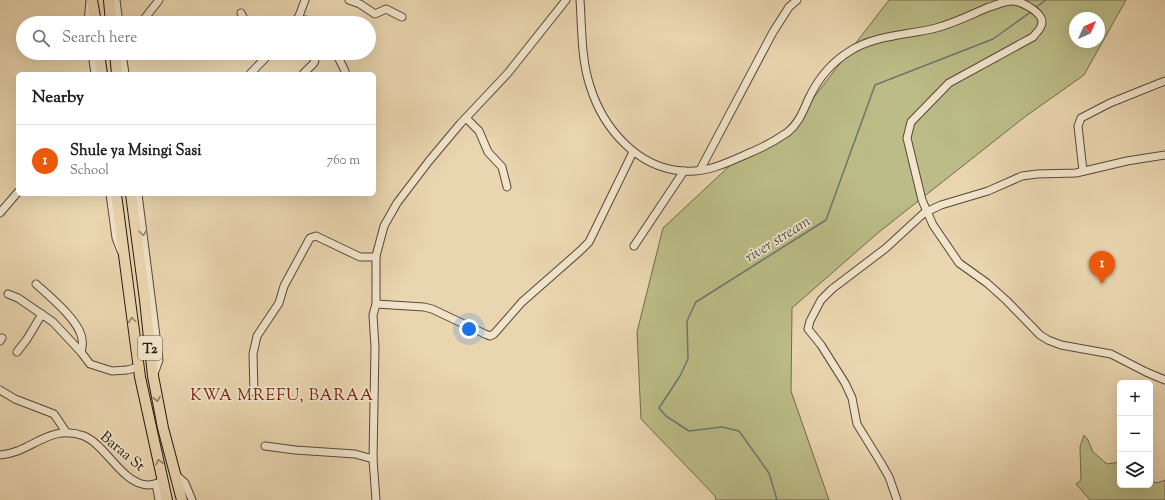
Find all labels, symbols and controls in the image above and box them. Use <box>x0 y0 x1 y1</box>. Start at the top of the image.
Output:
north arrow <box>1069 12 1105 48</box>
search box <box>16 16 376 60</box>
icon: search <box>30 27 52 49</box>
text: Search here <box>62 28 137 49</box>
text: Nearby <box>32 86 84 110</box>
text: Shule ya Msingi Sasi <box>70 141 201 162</box>
text: 1 <box>43 152 47 170</box>
text: 760 m <box>327 152 360 170</box>
text: School <box>70 162 109 180</box>
water label: river stream <box>741 211 816 269</box>
one-way arrow <box>138 230 147 236</box>
pin: 1 <box>1089 251 1115 284</box>
one-way arrow <box>128 317 137 323</box>
your location <box>459 319 479 339</box>
road number: T2 <box>138 336 162 360</box>
map controls <box>1117 380 1153 488</box>
button: + <box>1117 380 1153 416</box>
district label: KWA MREFU, BARAA <box>190 385 374 408</box>
one-way arrow <box>152 396 161 402</box>
button: − <box>1117 416 1153 452</box>
street label: Baraa St <box>95 427 149 477</box>
button: layers <box>1117 452 1153 488</box>
one-way arrow <box>155 459 163 465</box>

